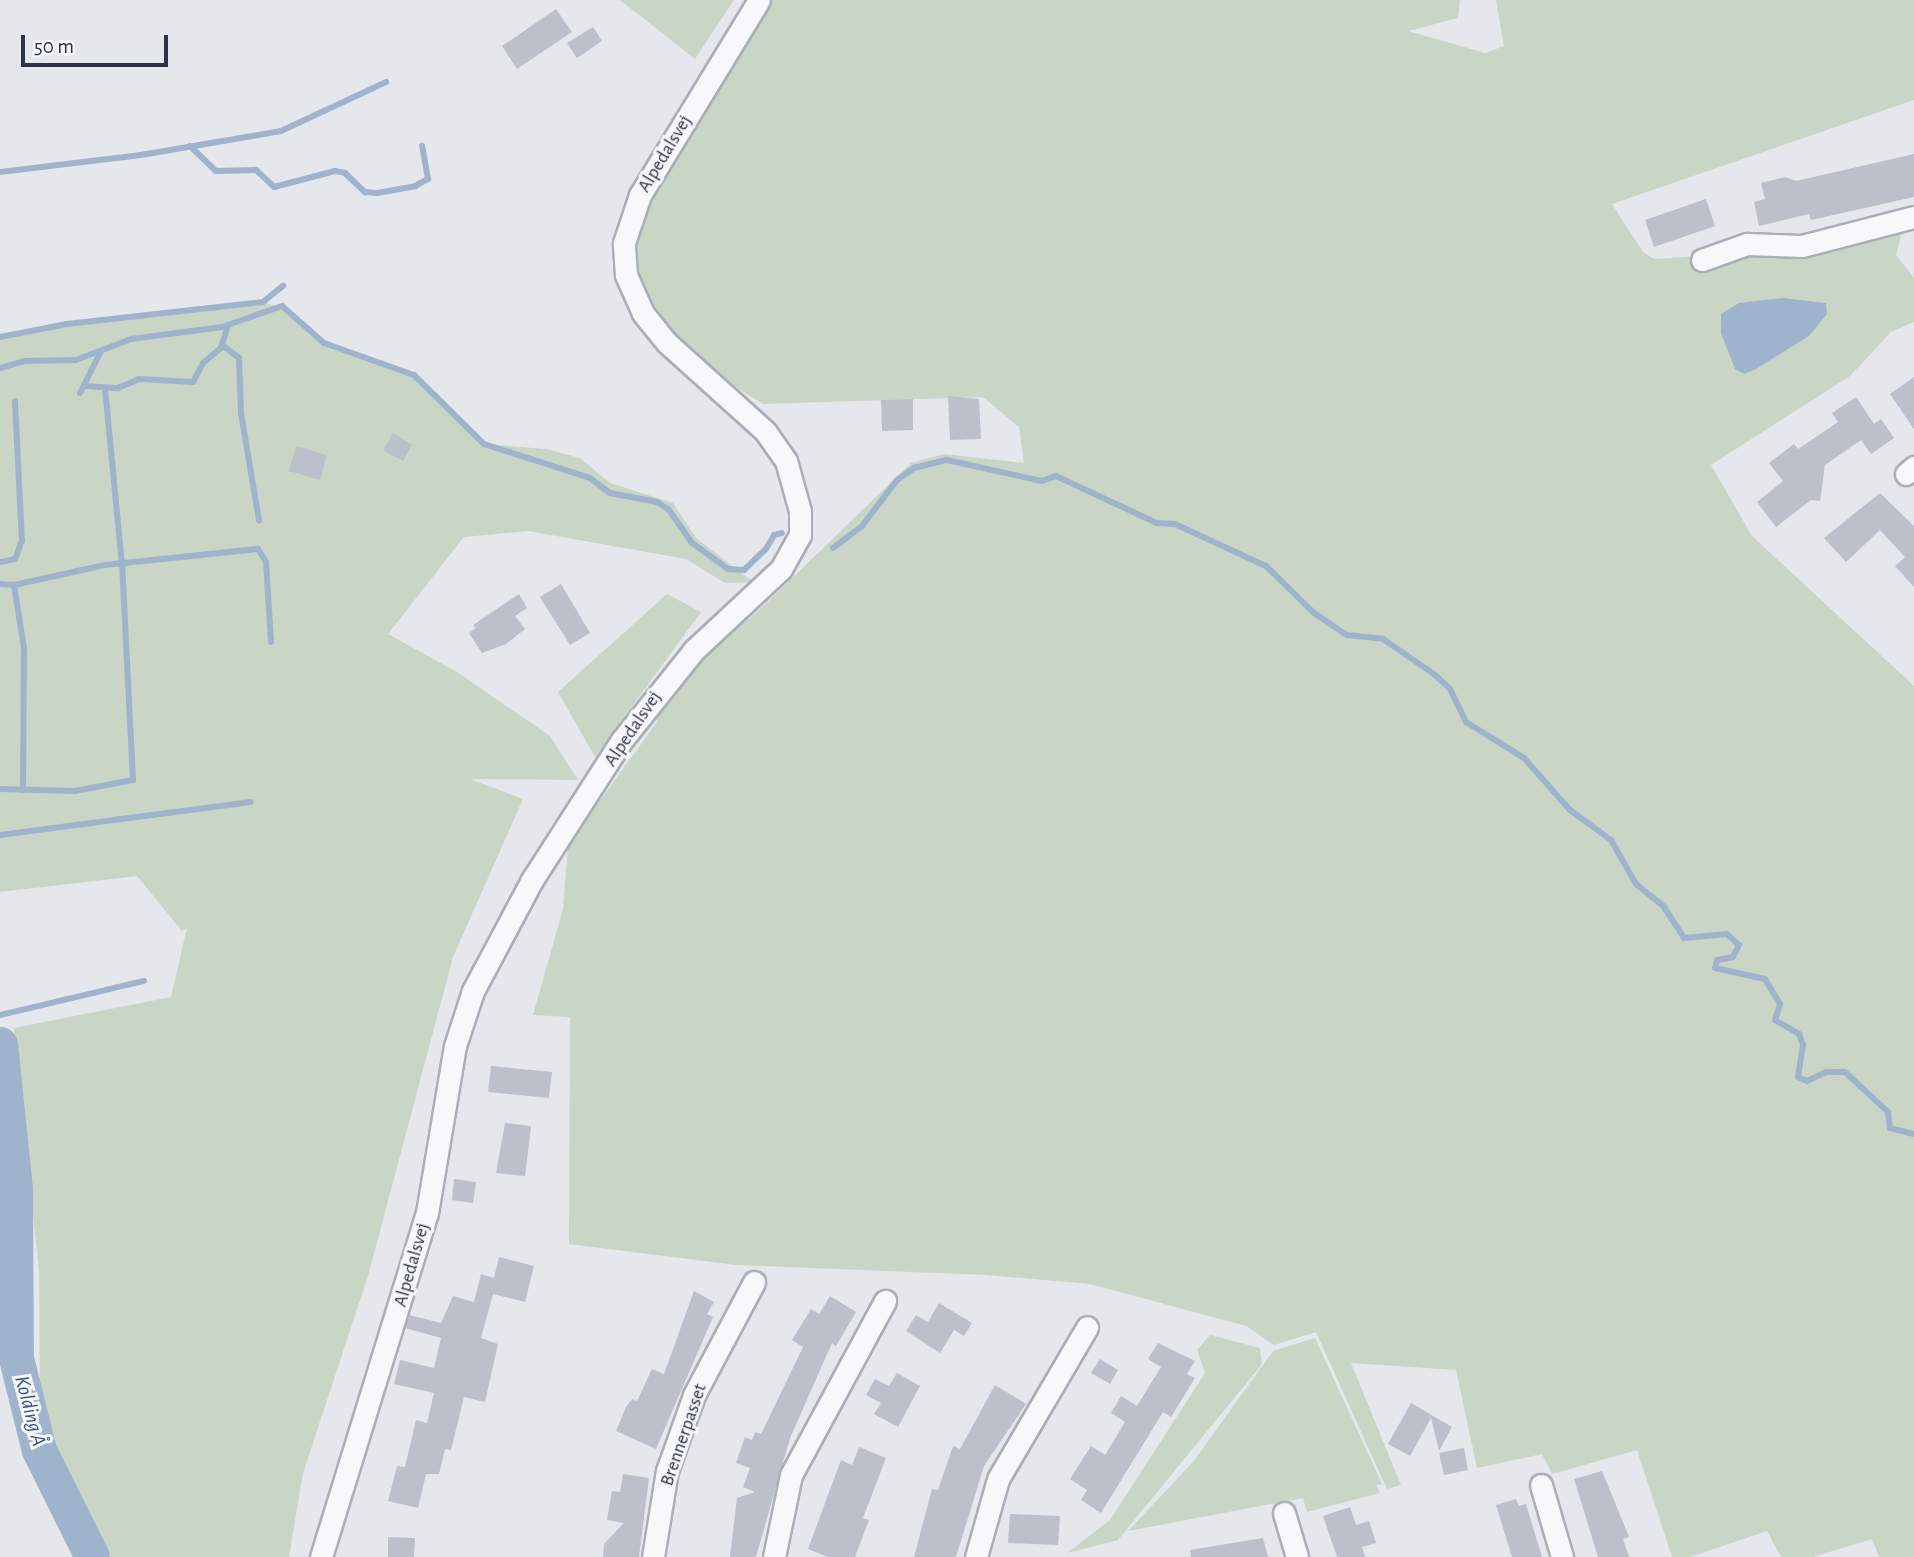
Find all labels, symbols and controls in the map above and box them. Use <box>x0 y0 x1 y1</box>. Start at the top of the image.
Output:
scale bar <box>24 21 172 65</box>
text: 50 m <box>34 36 74 57</box>
street label: Alpedalsvej <box>633 111 697 197</box>
street label: Alpedalsvej <box>600 687 666 771</box>
street label: Alpedalsvej <box>389 1221 435 1309</box>
water label: Kolding Å <box>9 1373 51 1449</box>
street label: Brennerpasset <box>656 1381 712 1489</box>

